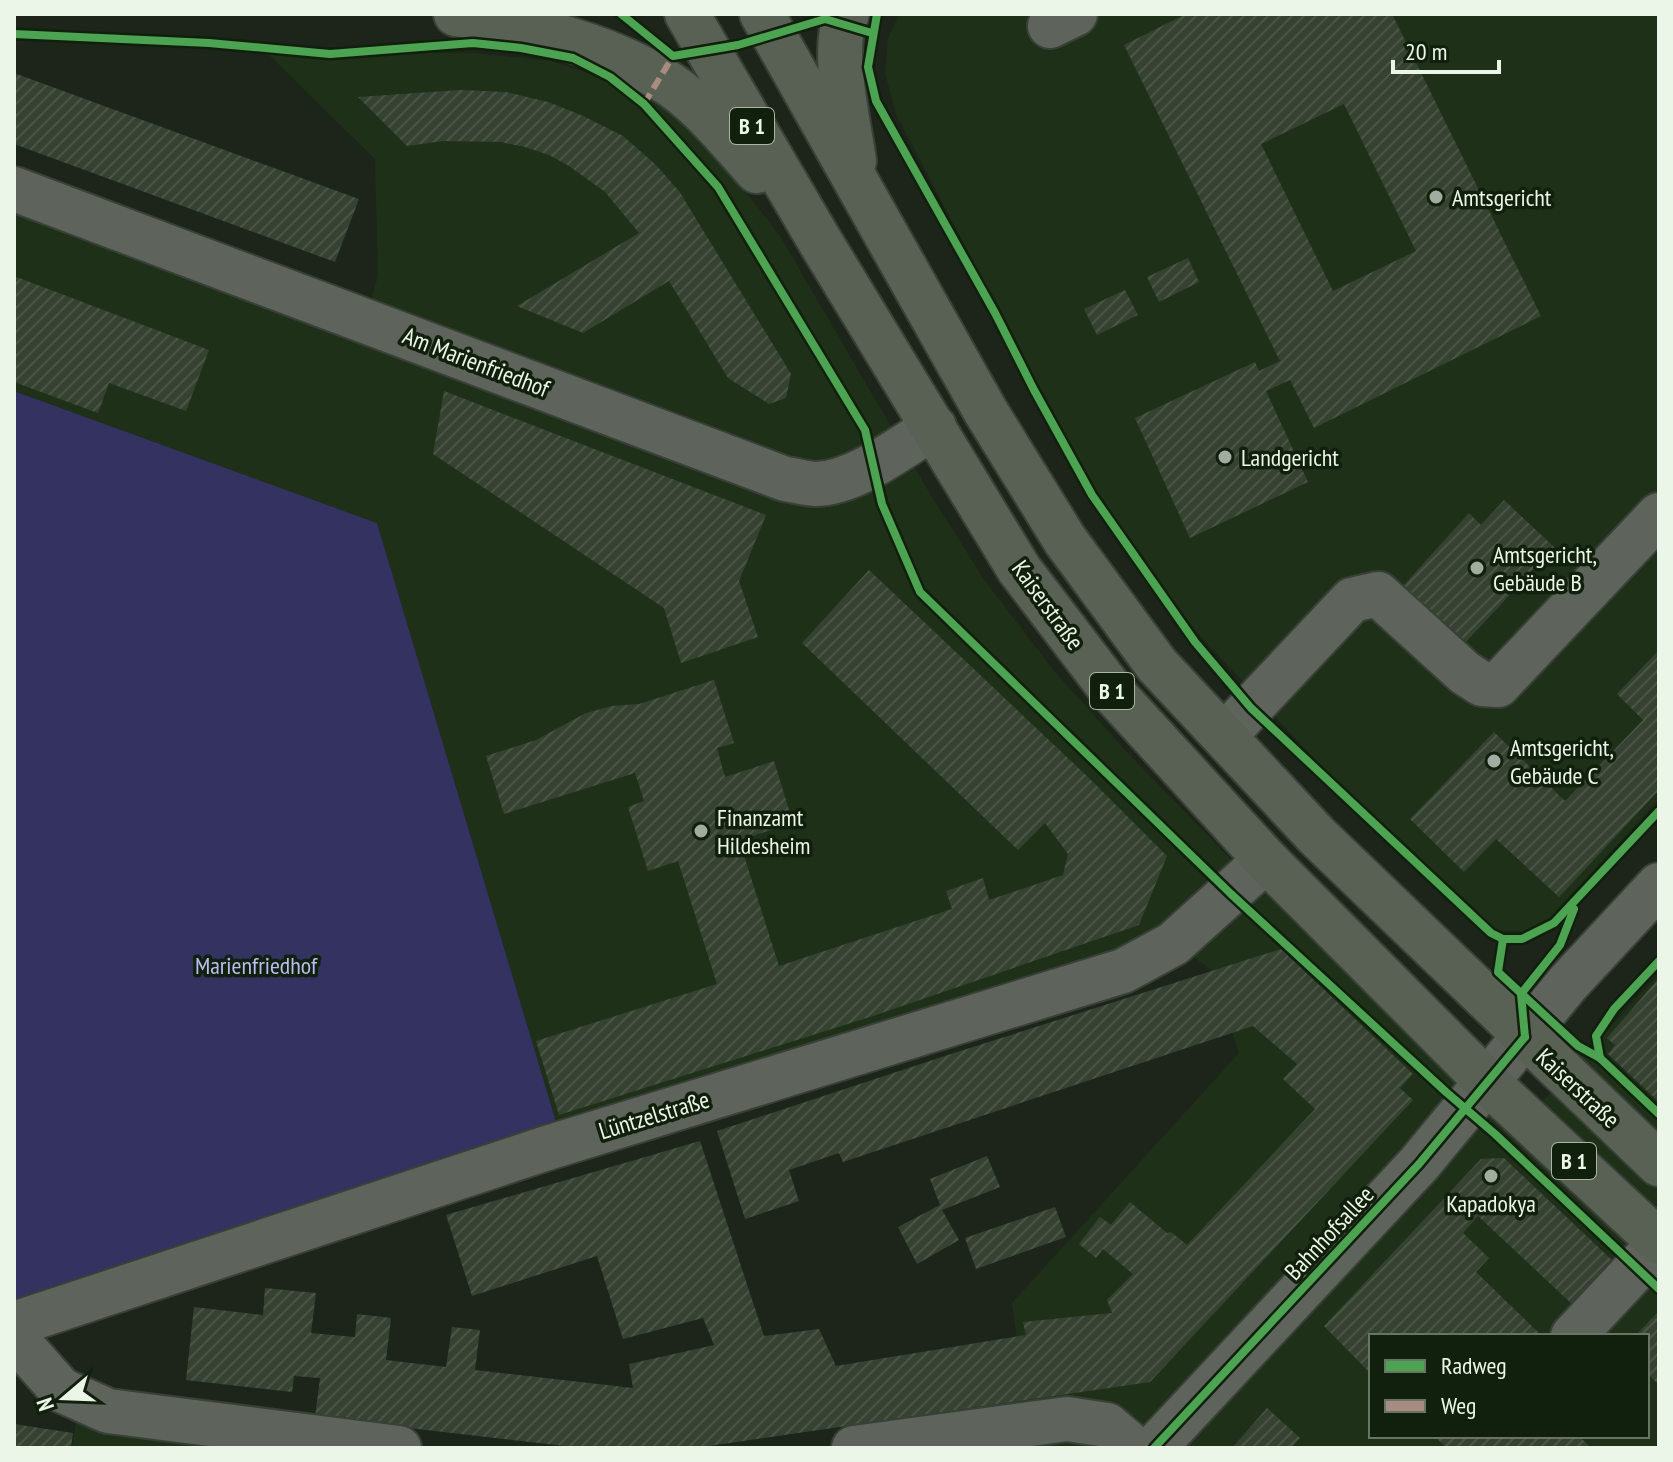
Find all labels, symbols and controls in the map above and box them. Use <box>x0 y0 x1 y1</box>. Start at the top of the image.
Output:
scale bar <box>1393 24 1499 74</box>
text: 20 m <box>1405 36 1447 67</box>
road number: B 1 <box>730 108 774 144</box>
place label: Amtsgericht <box>1452 182 1552 213</box>
marker: Amtsgericht <box>1427 188 1445 206</box>
street label: Am Marienfriedhof <box>398 320 554 404</box>
place label: Landgericht <box>1241 442 1339 473</box>
marker: Landgericht <box>1216 448 1234 466</box>
place label: Amtsgericht, Gebäude B <box>1493 539 1597 598</box>
street label: Kaiserstraße <box>1005 554 1091 656</box>
marker: Amtsgericht, Gebäude B <box>1468 559 1486 577</box>
road number: B 1 <box>1090 673 1134 709</box>
place label: Amtsgericht, Gebäude C <box>1510 732 1614 791</box>
marker: Amtsgericht, Gebäude C <box>1485 752 1503 770</box>
place label: Finanzamt Hildesheim <box>717 802 810 861</box>
marker: Finanzamt Hildesheim <box>692 822 710 840</box>
park label: Marienfriedhof <box>195 950 318 981</box>
street label: Kaiserstraße <box>1530 1041 1626 1135</box>
street label: Lüntzelstraße <box>595 1084 713 1146</box>
road number: B 1 <box>1552 1143 1596 1179</box>
marker: Kapadokya <box>1482 1167 1500 1185</box>
street label: Bahnhofsallee <box>1278 1180 1380 1286</box>
place label: Kapadokya <box>1446 1188 1536 1219</box>
legend <box>1369 1334 1649 1438</box>
text: Radweg <box>1441 1350 1507 1381</box>
north arrow <box>24 1358 104 1438</box>
text: Weg <box>1441 1390 1476 1421</box>
text: N <box>30 1394 60 1415</box>

